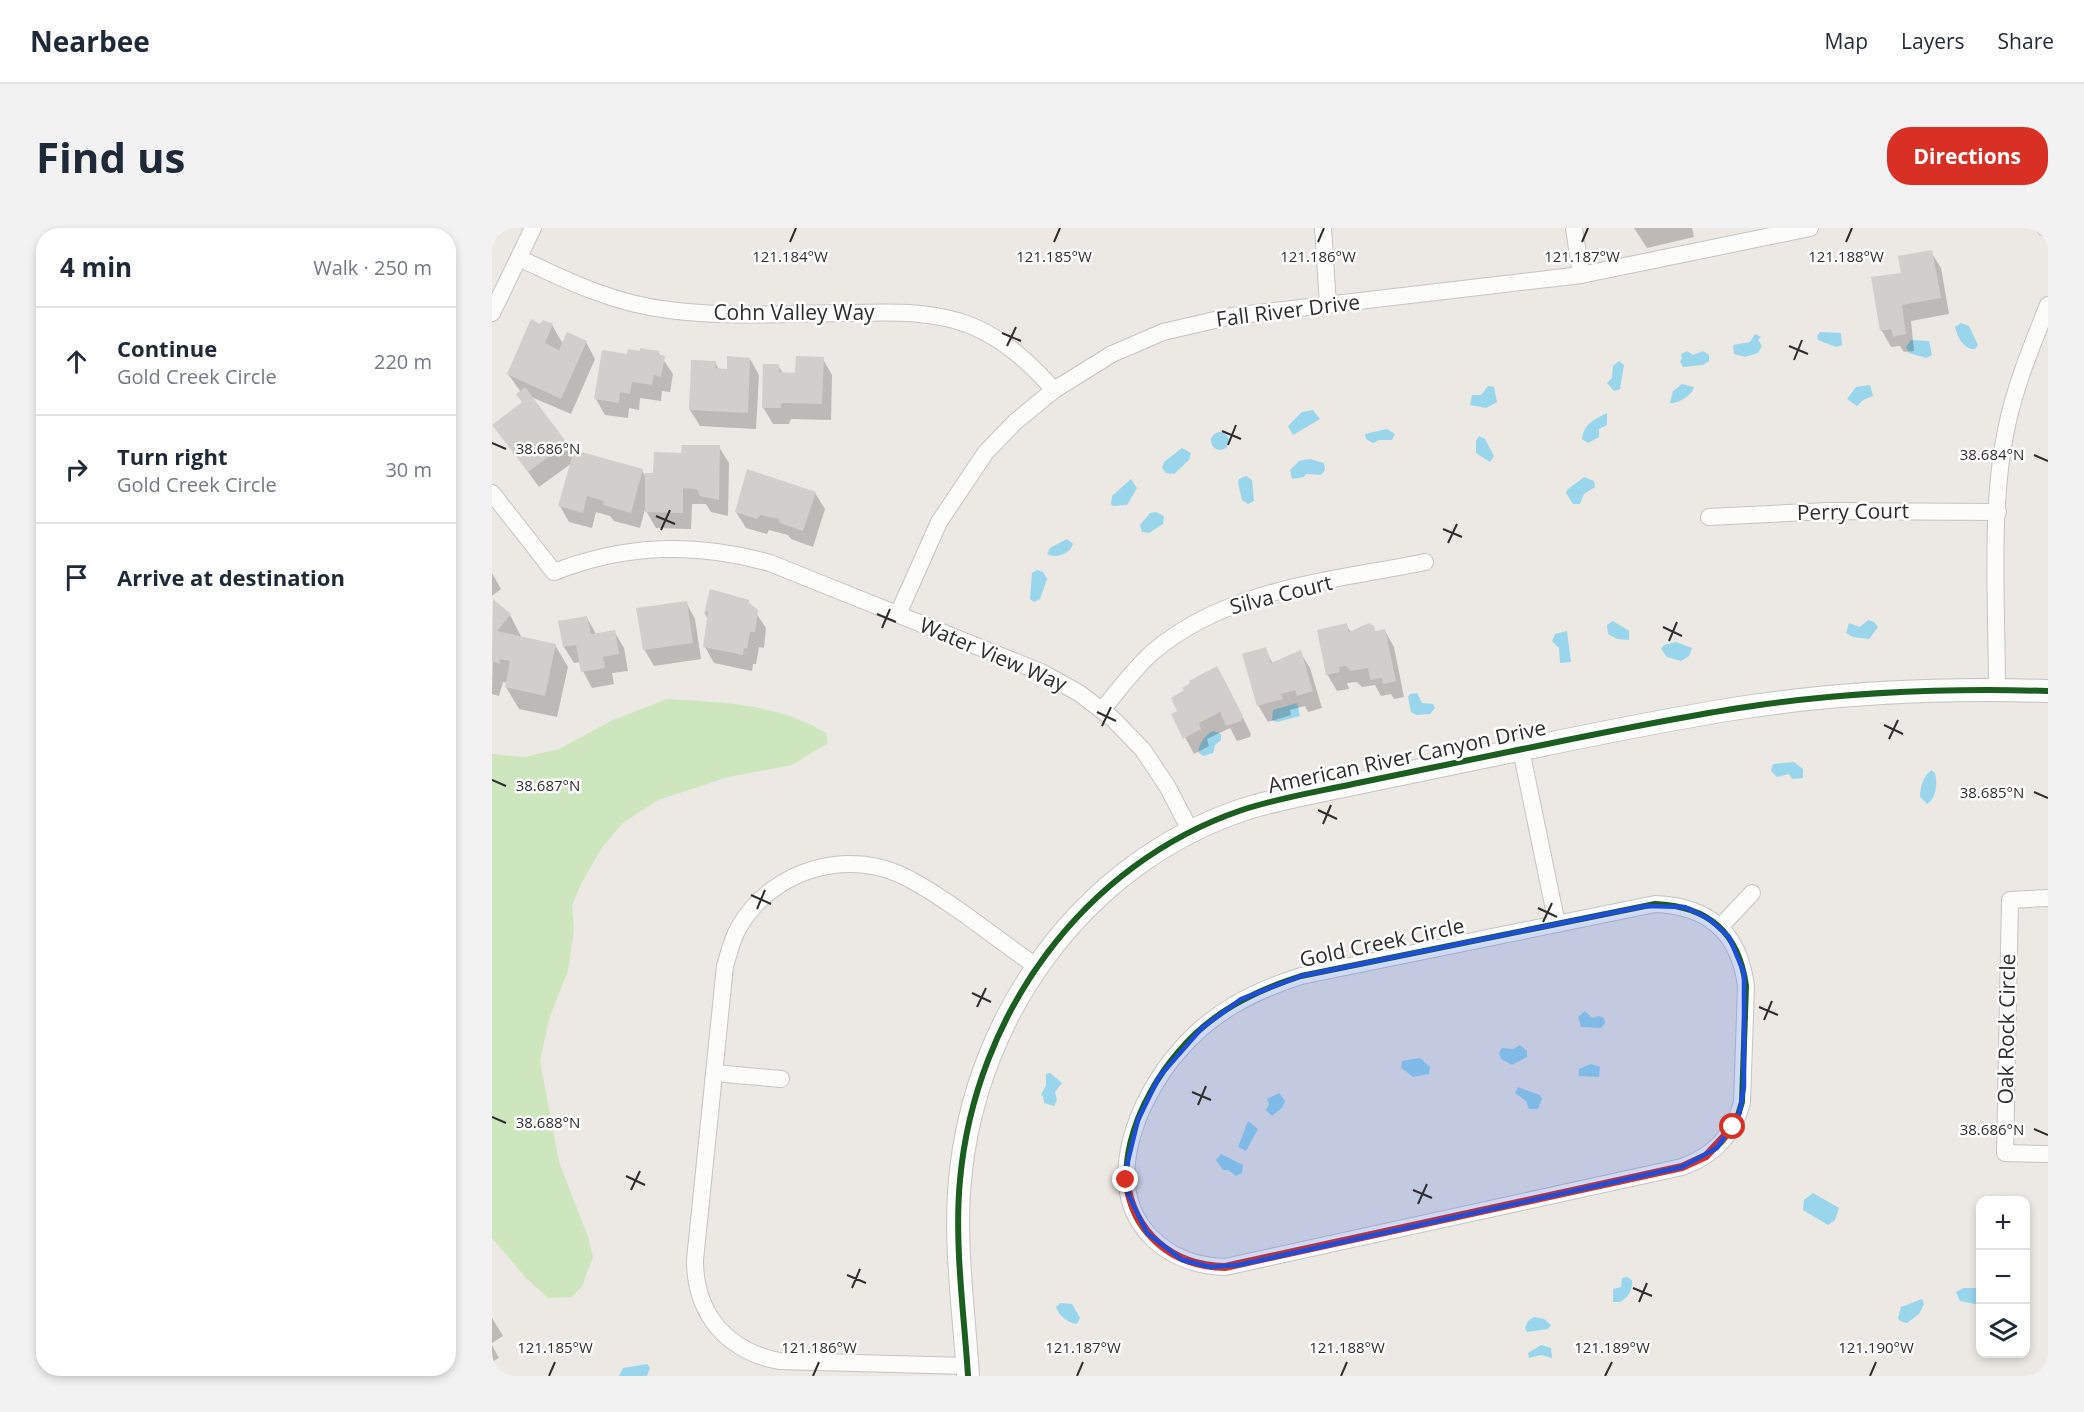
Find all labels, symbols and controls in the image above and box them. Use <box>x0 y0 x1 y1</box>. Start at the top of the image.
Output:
text: Nearbee <box>30 22 150 60</box>
text: Map <box>1825 27 1868 55</box>
text: Layers <box>1901 27 1965 55</box>
text: Share <box>1998 27 2054 55</box>
button: Directions <box>1887 127 2048 185</box>
text: Find us <box>36 128 185 185</box>
text: 121.184°W <box>752 246 828 266</box>
text: 121.185°W <box>1016 246 1092 266</box>
text: 121.186°W <box>1280 246 1356 266</box>
text: 121.187°W <box>1544 246 1620 266</box>
text: 121.188°W <box>1808 246 1884 266</box>
text: 4 min <box>60 249 132 285</box>
text: Walk · 250 m <box>313 254 432 281</box>
street label: Fall River Drive <box>1214 287 1361 333</box>
street label: Cohn Valley Way <box>713 298 875 326</box>
text: Continue <box>117 333 217 363</box>
icon: ahead <box>60 345 93 378</box>
text: 220 m <box>374 348 432 375</box>
text: Gold Creek Circle <box>117 363 277 390</box>
text: 38.686°N <box>516 438 580 458</box>
text: Turn right <box>117 441 228 471</box>
text: 38.684°N <box>1960 444 2024 464</box>
icon: right <box>60 453 93 486</box>
text: 30 m <box>385 456 432 483</box>
text: Gold Creek Circle <box>117 471 277 498</box>
street label: Perry Court <box>1797 496 1909 526</box>
icon: arrive <box>60 561 93 594</box>
text: Arrive at destination <box>117 562 345 592</box>
street label: Silva Court <box>1227 568 1335 620</box>
street label: Water View Way <box>916 610 1072 698</box>
street label: American River Canyon Drive <box>1265 713 1548 799</box>
text: 38.687°N <box>516 775 580 795</box>
text: 38.685°N <box>1960 782 2024 802</box>
street label: Gold Creek Circle <box>1297 911 1467 973</box>
street label: Oak Rock Circle <box>1991 953 2021 1105</box>
text: 38.688°N <box>516 1112 580 1132</box>
route start <box>1719 1113 1745 1139</box>
text: 38.686°N <box>1960 1119 2024 1139</box>
route end <box>1112 1166 1138 1192</box>
map controls <box>1976 1196 2030 1358</box>
button: + <box>1976 1196 2030 1250</box>
button: − <box>1976 1250 2030 1304</box>
button: layers <box>1976 1304 2030 1358</box>
text: 121.185°W <box>517 1337 593 1357</box>
text: 121.186°W <box>781 1337 857 1357</box>
text: 121.187°W <box>1045 1337 1121 1357</box>
text: 121.188°W <box>1309 1337 1385 1357</box>
text: 121.189°W <box>1574 1337 1650 1357</box>
text: 121.190°W <box>1838 1337 1914 1357</box>

